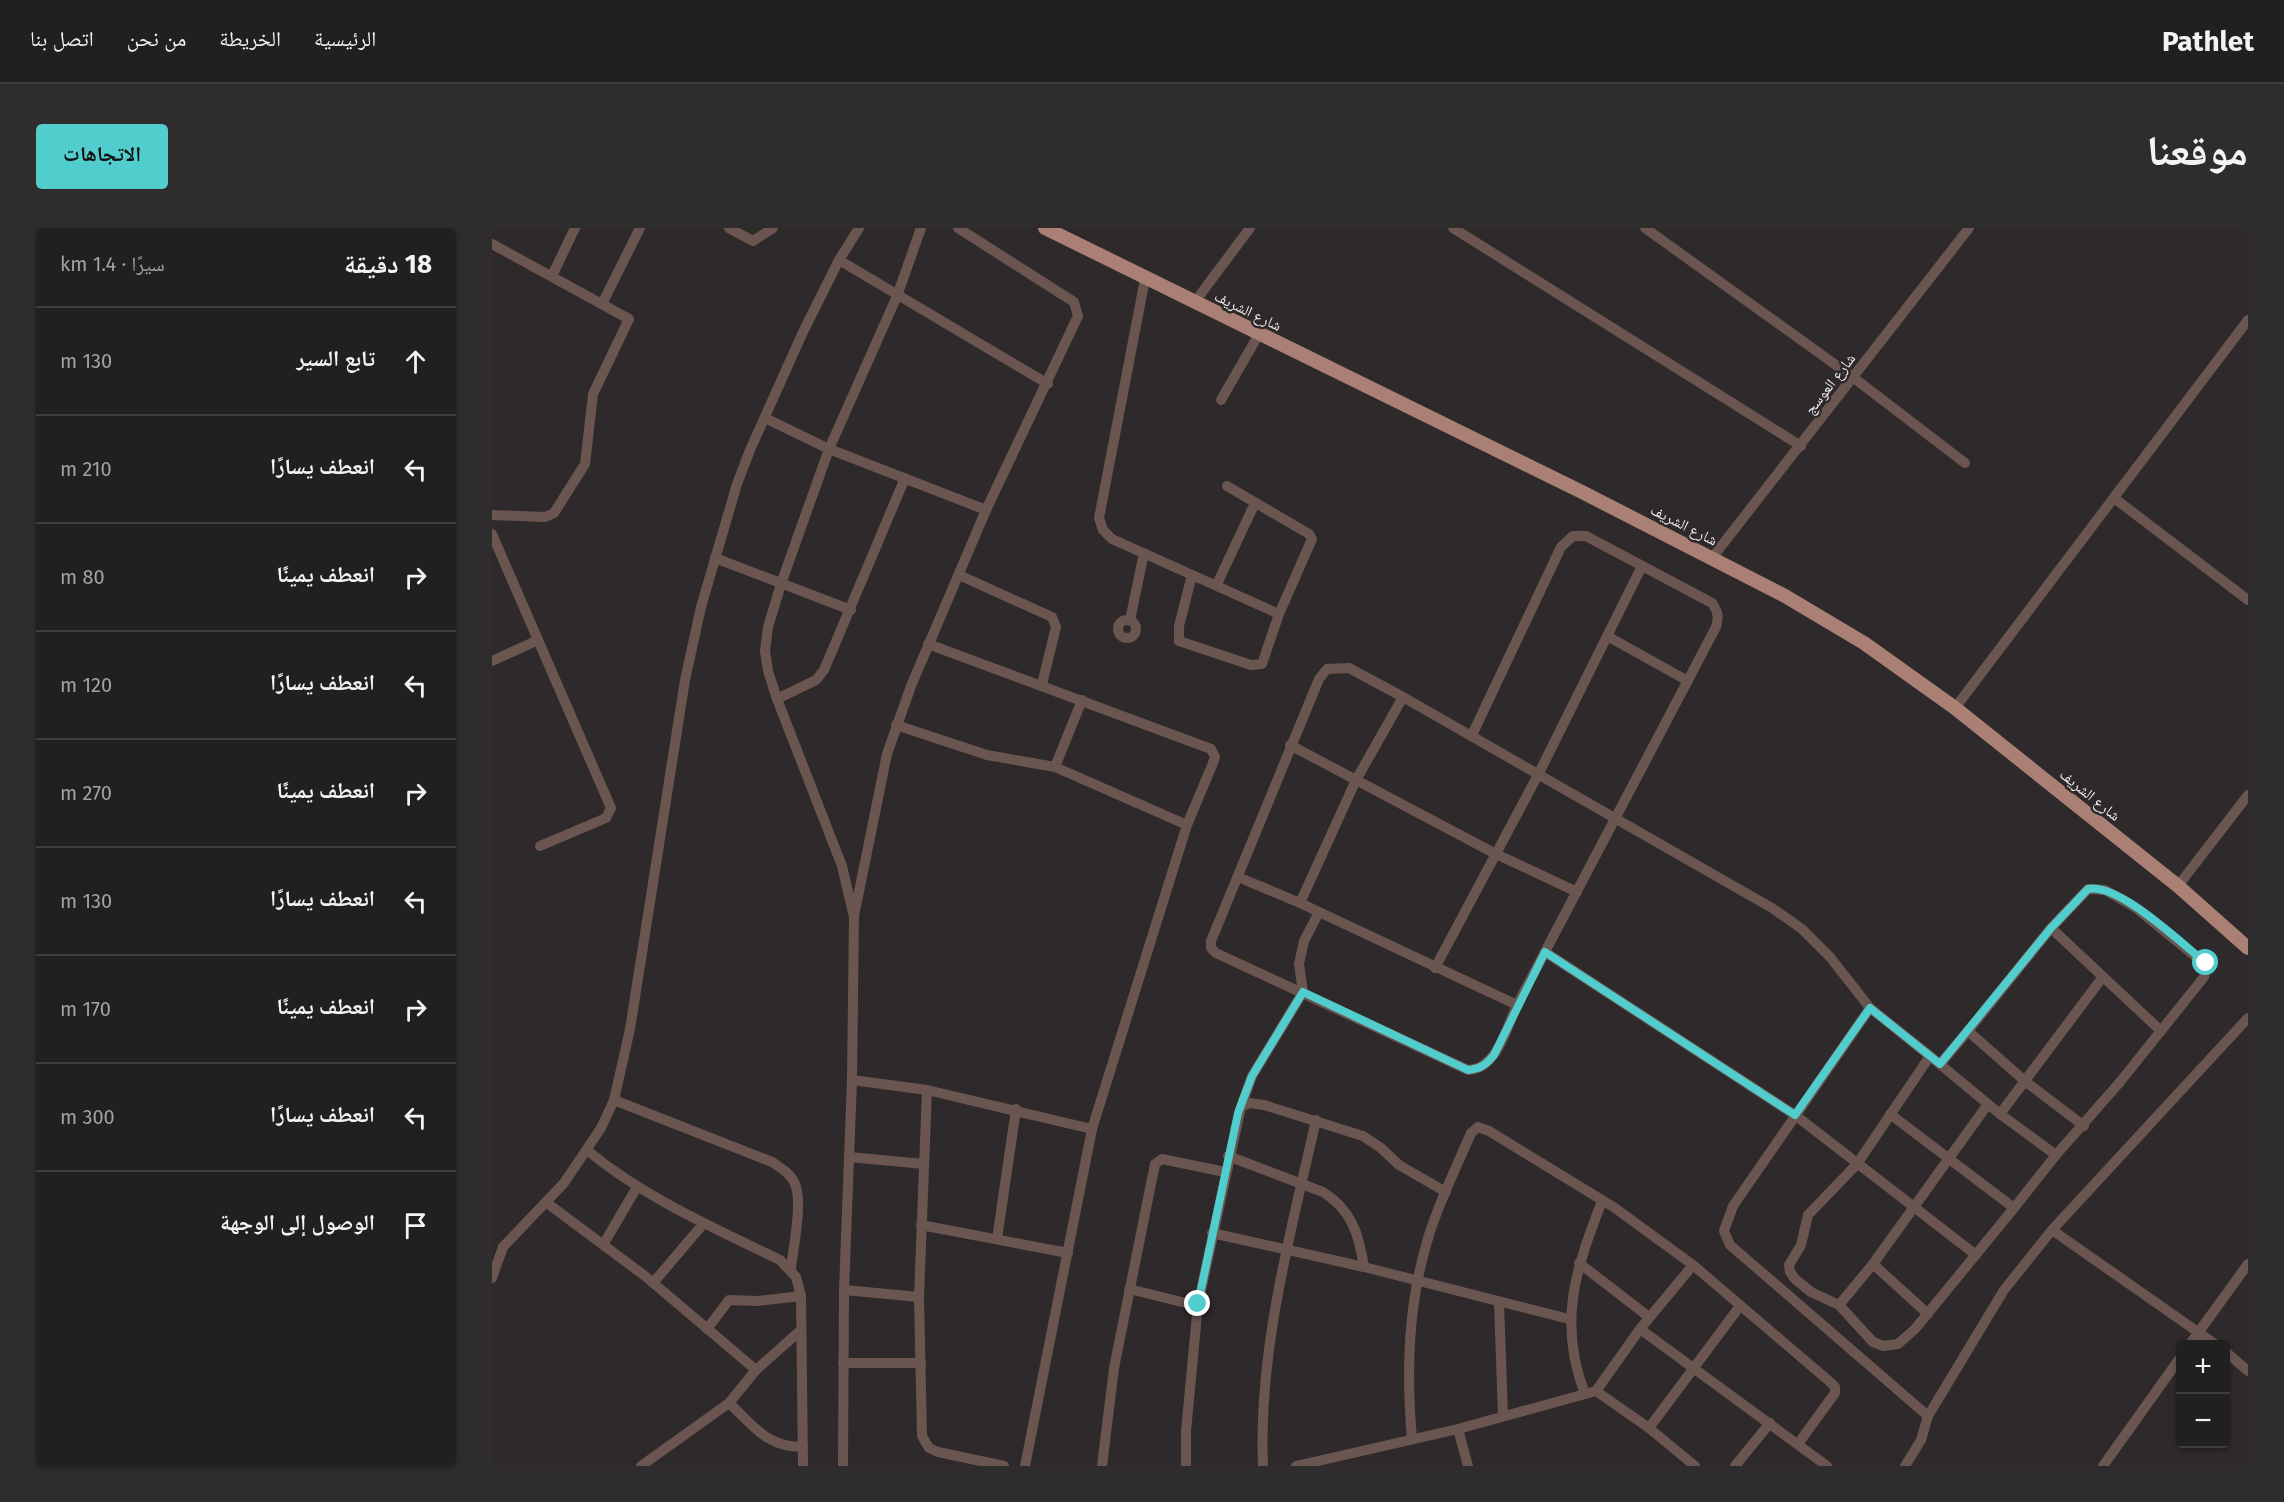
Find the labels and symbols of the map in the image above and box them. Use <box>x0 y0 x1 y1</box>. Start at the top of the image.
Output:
street label: شارع الشريف <box>1211 287 1285 336</box>
street label: شارع العوسج <box>1801 350 1860 419</box>
street label: شارع الشريف <box>1647 500 1721 550</box>
street label: شارع الشريف <box>2055 765 2124 826</box>
route start <box>2192 949 2218 975</box>
route end <box>1184 1290 1210 1316</box>

